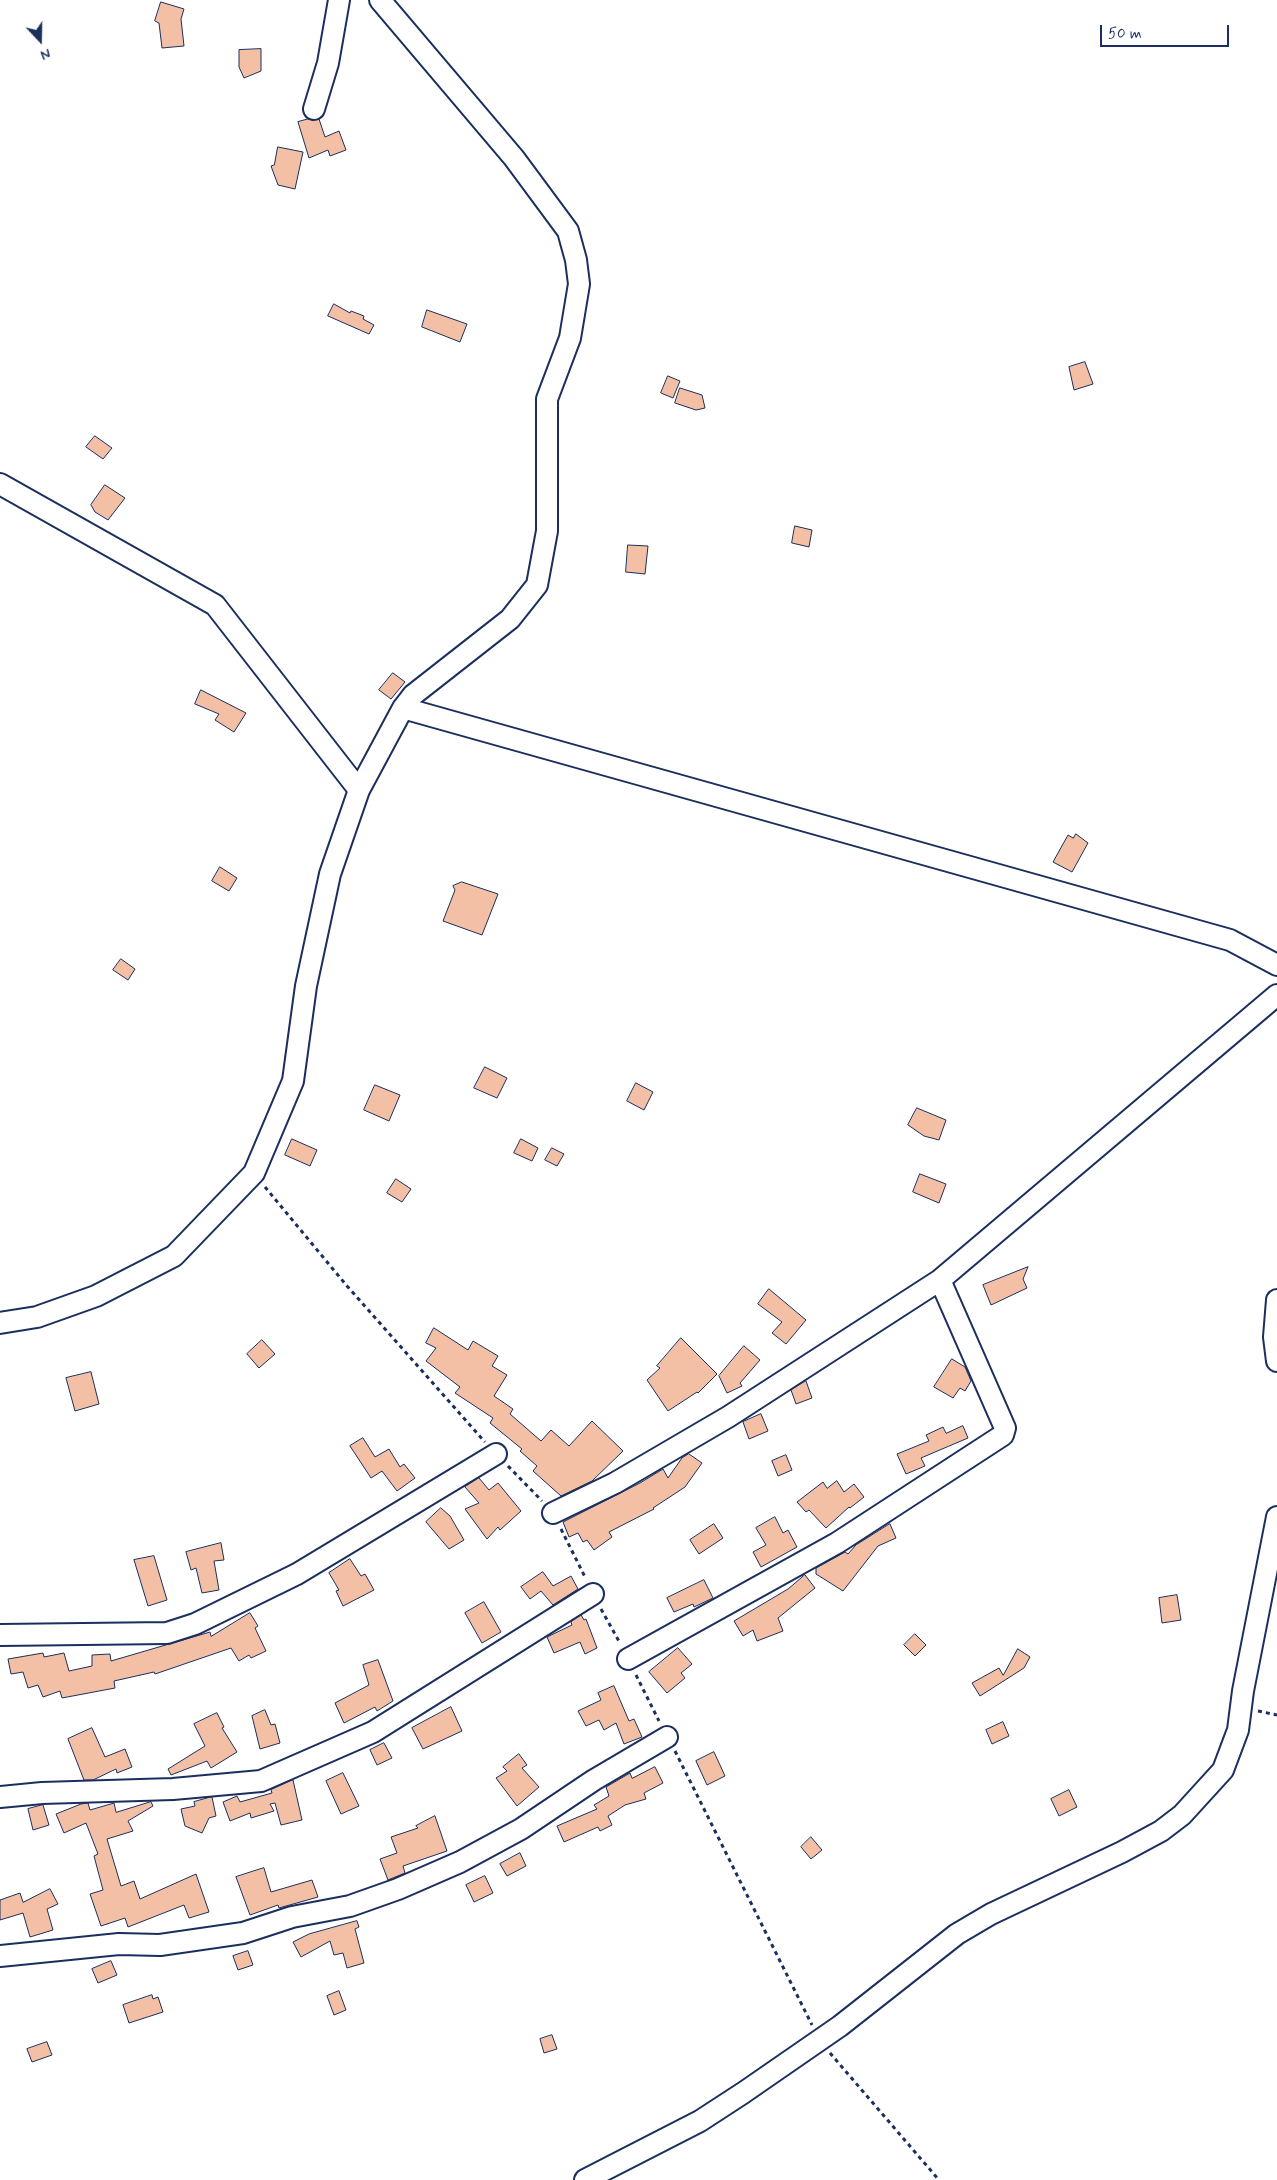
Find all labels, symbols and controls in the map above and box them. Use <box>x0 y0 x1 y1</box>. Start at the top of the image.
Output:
north arrow <box>15 15 65 65</box>
scale bar <box>1102 15 1231 47</box>
text: 50 m <box>1108 24 1142 44</box>
text: N <box>38 44 53 64</box>

